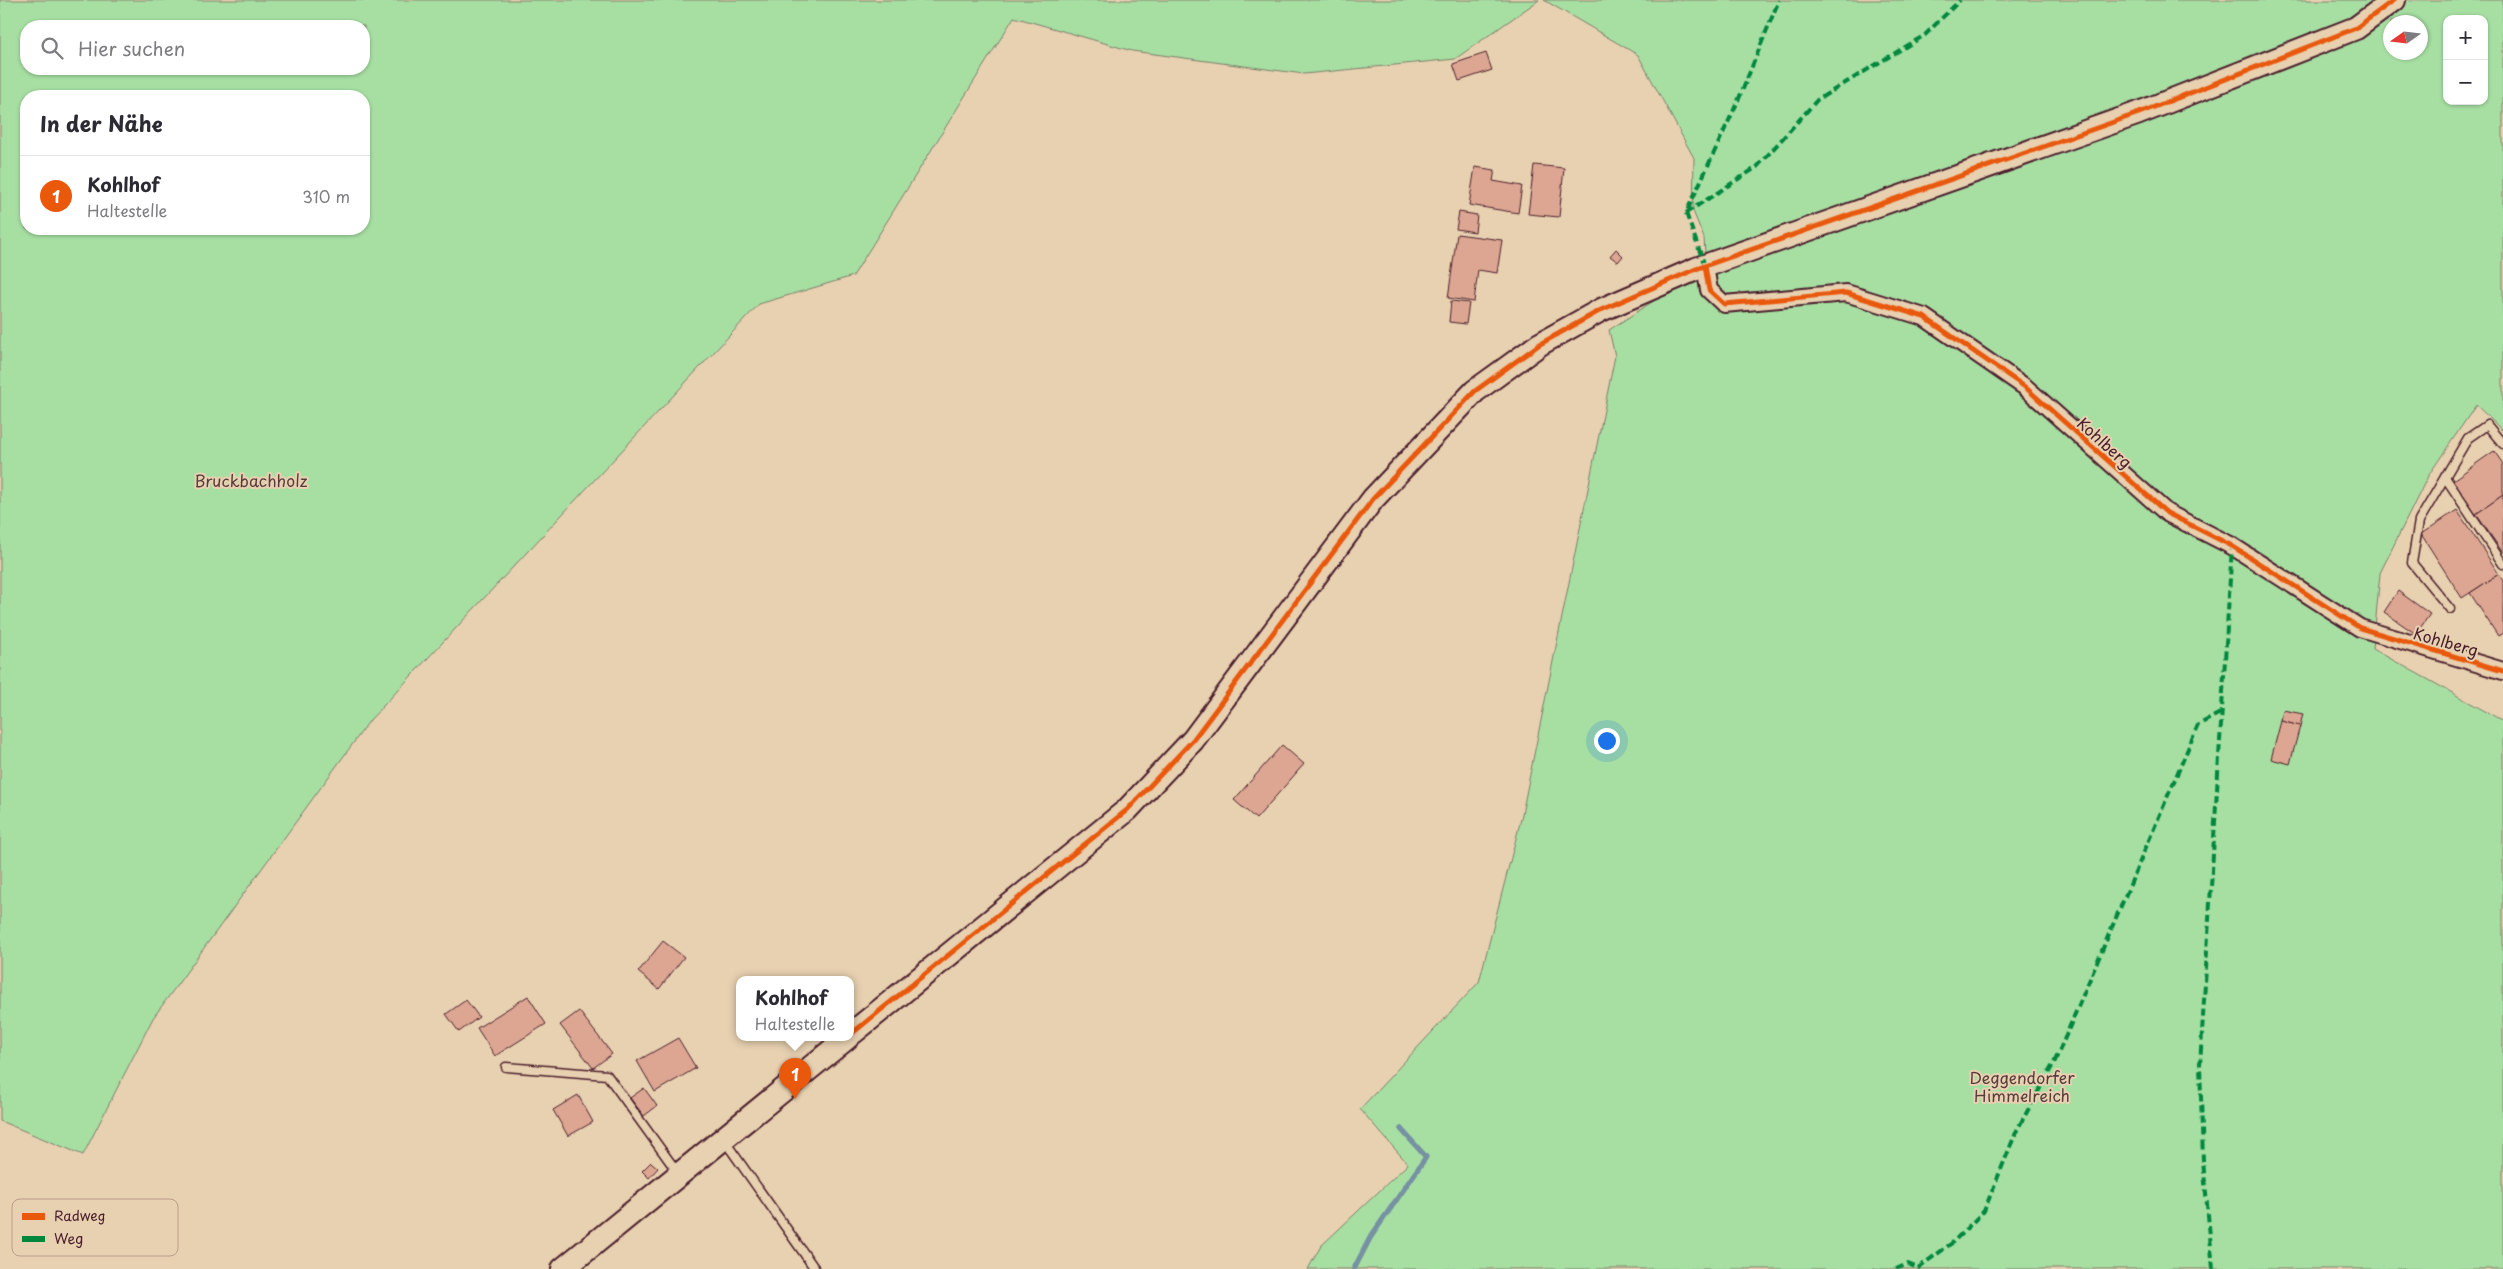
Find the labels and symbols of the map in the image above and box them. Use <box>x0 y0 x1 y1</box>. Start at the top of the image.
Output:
north arrow <box>2383 15 2428 60</box>
street label: Kohlberg <box>2072 411 2138 473</box>
park label: Bruckbachholz <box>194 468 308 492</box>
street label: Kohlberg <box>2411 620 2481 662</box>
your location <box>1594 728 1620 754</box>
pin: 1 <box>779 1058 811 1099</box>
park label: Deggendorfer Himmelreich <box>1969 1065 2075 1107</box>
legend <box>12 1199 178 1256</box>
text: Radweg <box>54 1205 106 1226</box>
text: Weg <box>54 1228 83 1249</box>

